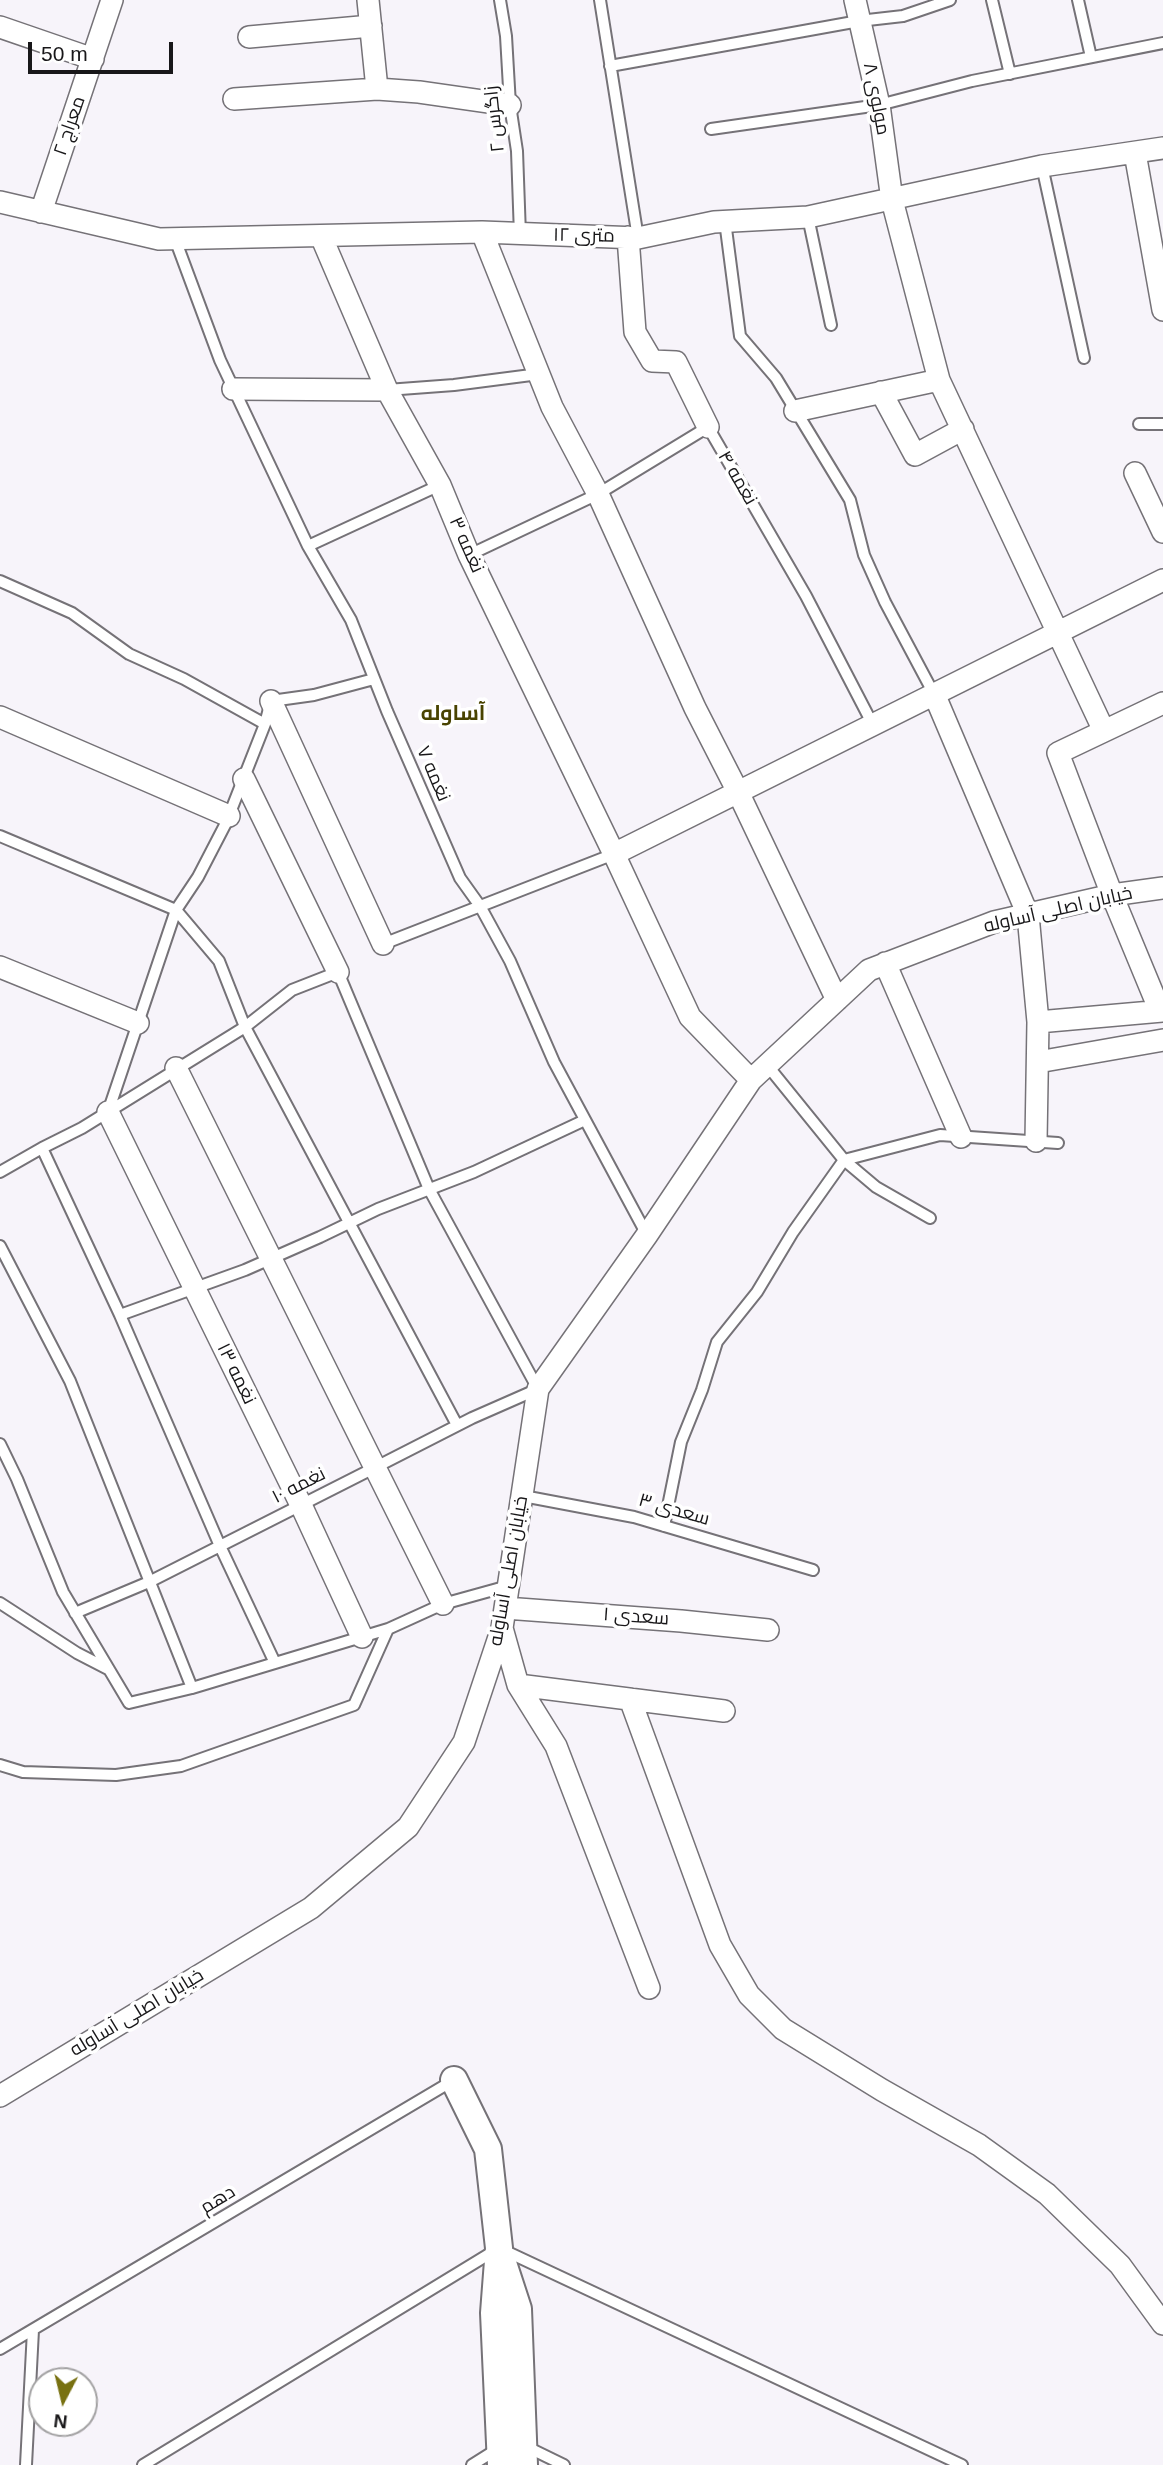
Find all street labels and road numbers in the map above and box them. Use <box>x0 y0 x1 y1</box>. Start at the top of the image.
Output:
street label: مولوی ۸ <box>858 61 894 137</box>
street label: زاگرس ۲ <box>480 85 510 153</box>
street label: معراج ۲ <box>49 93 91 159</box>
street label: ۱۲ متری <box>553 224 615 248</box>
street label: نغمه ۴ <box>712 447 762 509</box>
street label: نغمه ۳ <box>444 513 488 577</box>
street label: نغمه ۷ <box>411 743 455 805</box>
street label: خیابان اصلی آساوله <box>981 882 1135 938</box>
street label: نغمه ۱۳ <box>212 1340 260 1408</box>
street label: نغمه ۱۰ <box>268 1463 330 1509</box>
street label: سعدی ۳ <box>636 1489 712 1531</box>
street label: خیابان اصلی آساوله <box>485 1494 533 1648</box>
street label: سعدی ۱ <box>602 1603 670 1631</box>
street label: خیابان اصلی آساوله <box>66 1964 208 2062</box>
street label: دهم <box>196 2181 240 2219</box>

